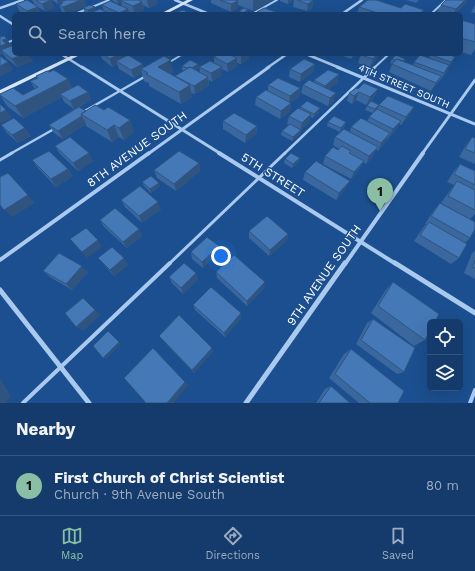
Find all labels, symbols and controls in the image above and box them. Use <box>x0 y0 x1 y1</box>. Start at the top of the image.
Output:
search box <box>12 12 463 56</box>
icon: search <box>26 23 48 45</box>
text: Search here <box>58 25 146 43</box>
street label: 4TH STREET SOUTH <box>357 62 451 110</box>
street label: 8TH AVENUE SOUTH <box>84 108 190 190</box>
street label: 5TH STREET <box>239 150 307 200</box>
pin: 1 <box>367 178 393 211</box>
street label: 9TH AVENUE SOUTH <box>284 222 364 328</box>
your location <box>211 246 231 266</box>
map controls <box>427 319 463 391</box>
button: locate <box>427 319 463 355</box>
button: layers <box>427 355 463 391</box>
text: Nearby <box>16 419 75 439</box>
text: First Church of Christ Scientist <box>54 469 284 487</box>
text: 1 <box>26 478 32 493</box>
text: 80 m <box>426 478 459 493</box>
text: Church · 9th Avenue South <box>54 487 225 502</box>
tab: Map <box>61 525 83 562</box>
tab: Directions <box>206 525 260 562</box>
tab: Saved <box>382 525 414 562</box>

